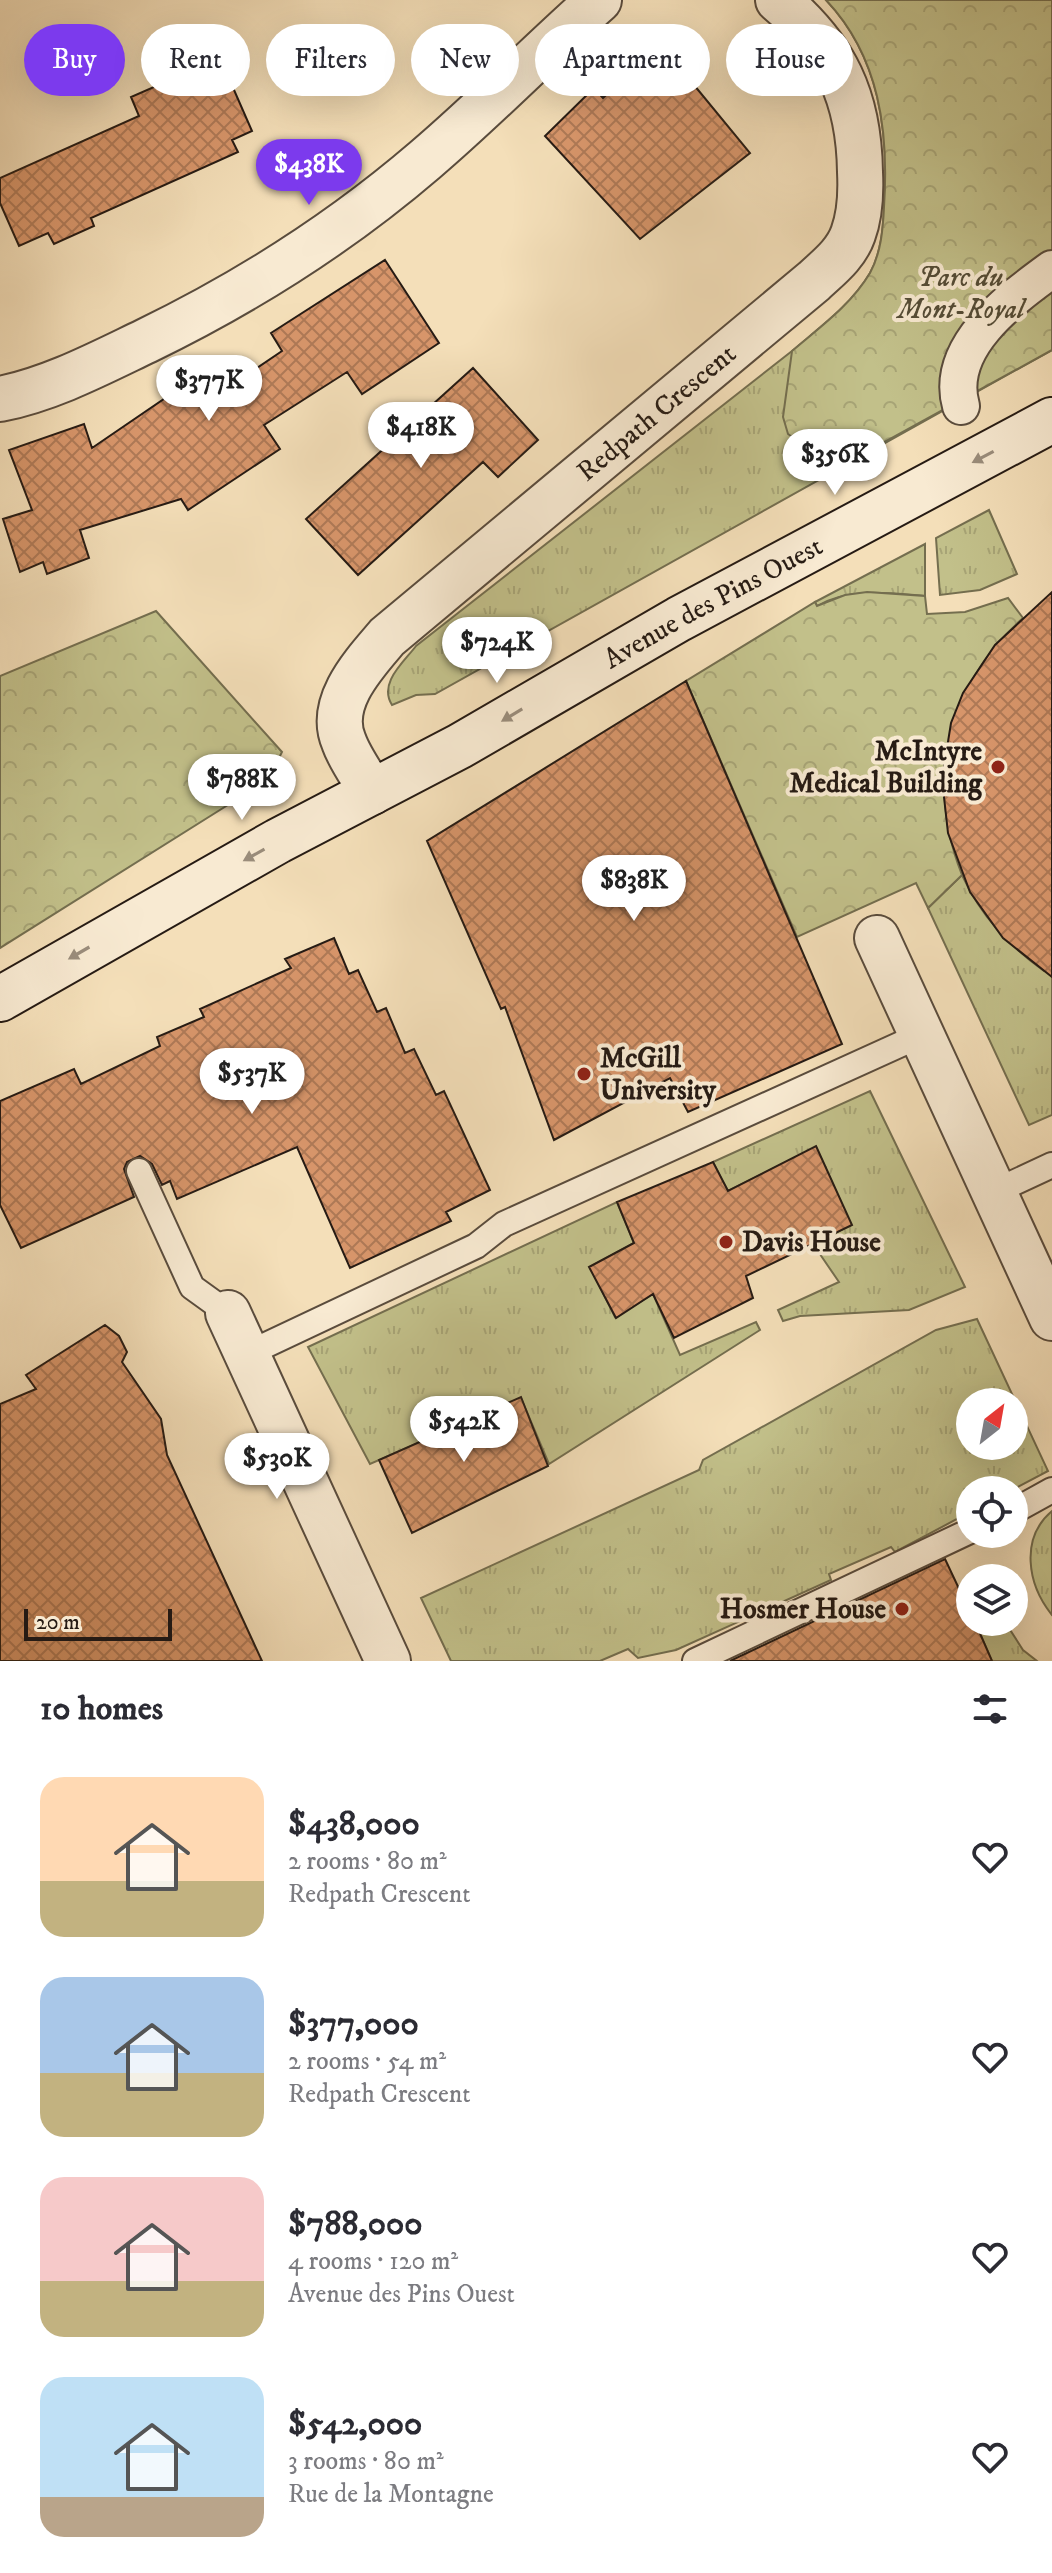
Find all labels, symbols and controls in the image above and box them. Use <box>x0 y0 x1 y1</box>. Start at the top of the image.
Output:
chip: Buy <box>24 24 125 96</box>
chip: Rent <box>141 24 250 96</box>
chip: Filters <box>266 24 395 96</box>
chip: New <box>411 24 519 96</box>
chip: Apartment <box>535 24 710 96</box>
chip: House <box>726 24 853 96</box>
pin: $438K <box>253 139 365 207</box>
text: $438K <box>274 148 344 181</box>
park label: Parc du Mont-Royal <box>896 260 1027 327</box>
street label: Redpath Crescent <box>570 336 743 489</box>
pin: $377K <box>153 355 265 423</box>
text: $377K <box>174 364 244 397</box>
pin: $418K <box>365 402 477 470</box>
text: $418K <box>386 411 456 444</box>
pin: $356K <box>779 429 891 497</box>
text: $356K <box>801 438 869 471</box>
one-way arrow <box>972 449 994 463</box>
street label: Avenue des Pins Ouest <box>597 528 828 677</box>
pin: $724K <box>441 617 553 685</box>
text: $724K <box>460 626 534 659</box>
one-way arrow <box>501 708 523 722</box>
place label: McIntyre Medical Building <box>789 734 983 801</box>
pin: $788K <box>186 754 298 822</box>
marker: McIntyre Medical Building <box>989 758 1007 776</box>
text: $788K <box>206 763 278 796</box>
one-way arrow <box>243 848 265 862</box>
pin: $838K <box>578 855 690 923</box>
text: $838K <box>600 864 668 897</box>
one-way arrow <box>68 946 90 960</box>
place label: McGill University <box>600 1041 717 1108</box>
pin: $537K <box>196 1048 308 1116</box>
text: $537K <box>218 1057 286 1090</box>
marker: McGill University <box>575 1065 593 1083</box>
place label: Davis House <box>742 1225 881 1260</box>
marker: Davis House <box>717 1233 735 1251</box>
north arrow <box>956 1388 1028 1460</box>
map controls <box>956 1388 1028 1636</box>
pin: $542K <box>408 1396 520 1464</box>
text: $542K <box>428 1405 500 1438</box>
pin: $530K <box>221 1433 333 1501</box>
text: $530K <box>242 1442 312 1475</box>
button: locate <box>956 1476 1028 1548</box>
button: layers <box>956 1564 1028 1636</box>
place label: Hosmer House <box>720 1592 886 1627</box>
marker: Hosmer House <box>893 1600 911 1618</box>
scale bar <box>24 1605 172 1641</box>
text: 20 m <box>36 1609 80 1636</box>
icon: filters <box>968 1687 1012 1731</box>
text: 10 homes <box>40 1688 163 1730</box>
text: $438,000 <box>288 1803 420 1845</box>
icon: home <box>104 1809 200 1905</box>
icon: heart <box>968 1835 1012 1879</box>
text: 2 rooms · 80 m² <box>288 1845 447 1878</box>
text: Redpath Crescent <box>288 1878 471 1911</box>
text: $377,000 <box>288 2003 419 2045</box>
icon: home <box>104 2009 200 2105</box>
icon: heart <box>968 2035 1012 2079</box>
text: 2 rooms · 54 m² <box>288 2045 446 2078</box>
text: Redpath Crescent <box>288 2078 471 2111</box>
text: $788,000 <box>288 2203 423 2245</box>
icon: home <box>104 2209 200 2305</box>
icon: heart <box>968 2235 1012 2279</box>
text: 4 rooms · 120 m² <box>288 2245 458 2278</box>
text: Avenue des Pins Ouest <box>288 2278 515 2311</box>
text: $542,000 <box>288 2403 422 2445</box>
icon: home <box>104 2409 200 2505</box>
icon: heart <box>968 2435 1012 2479</box>
text: 3 rooms · 80 m² <box>288 2445 444 2478</box>
text: Rue de la Montagne <box>288 2478 494 2511</box>

